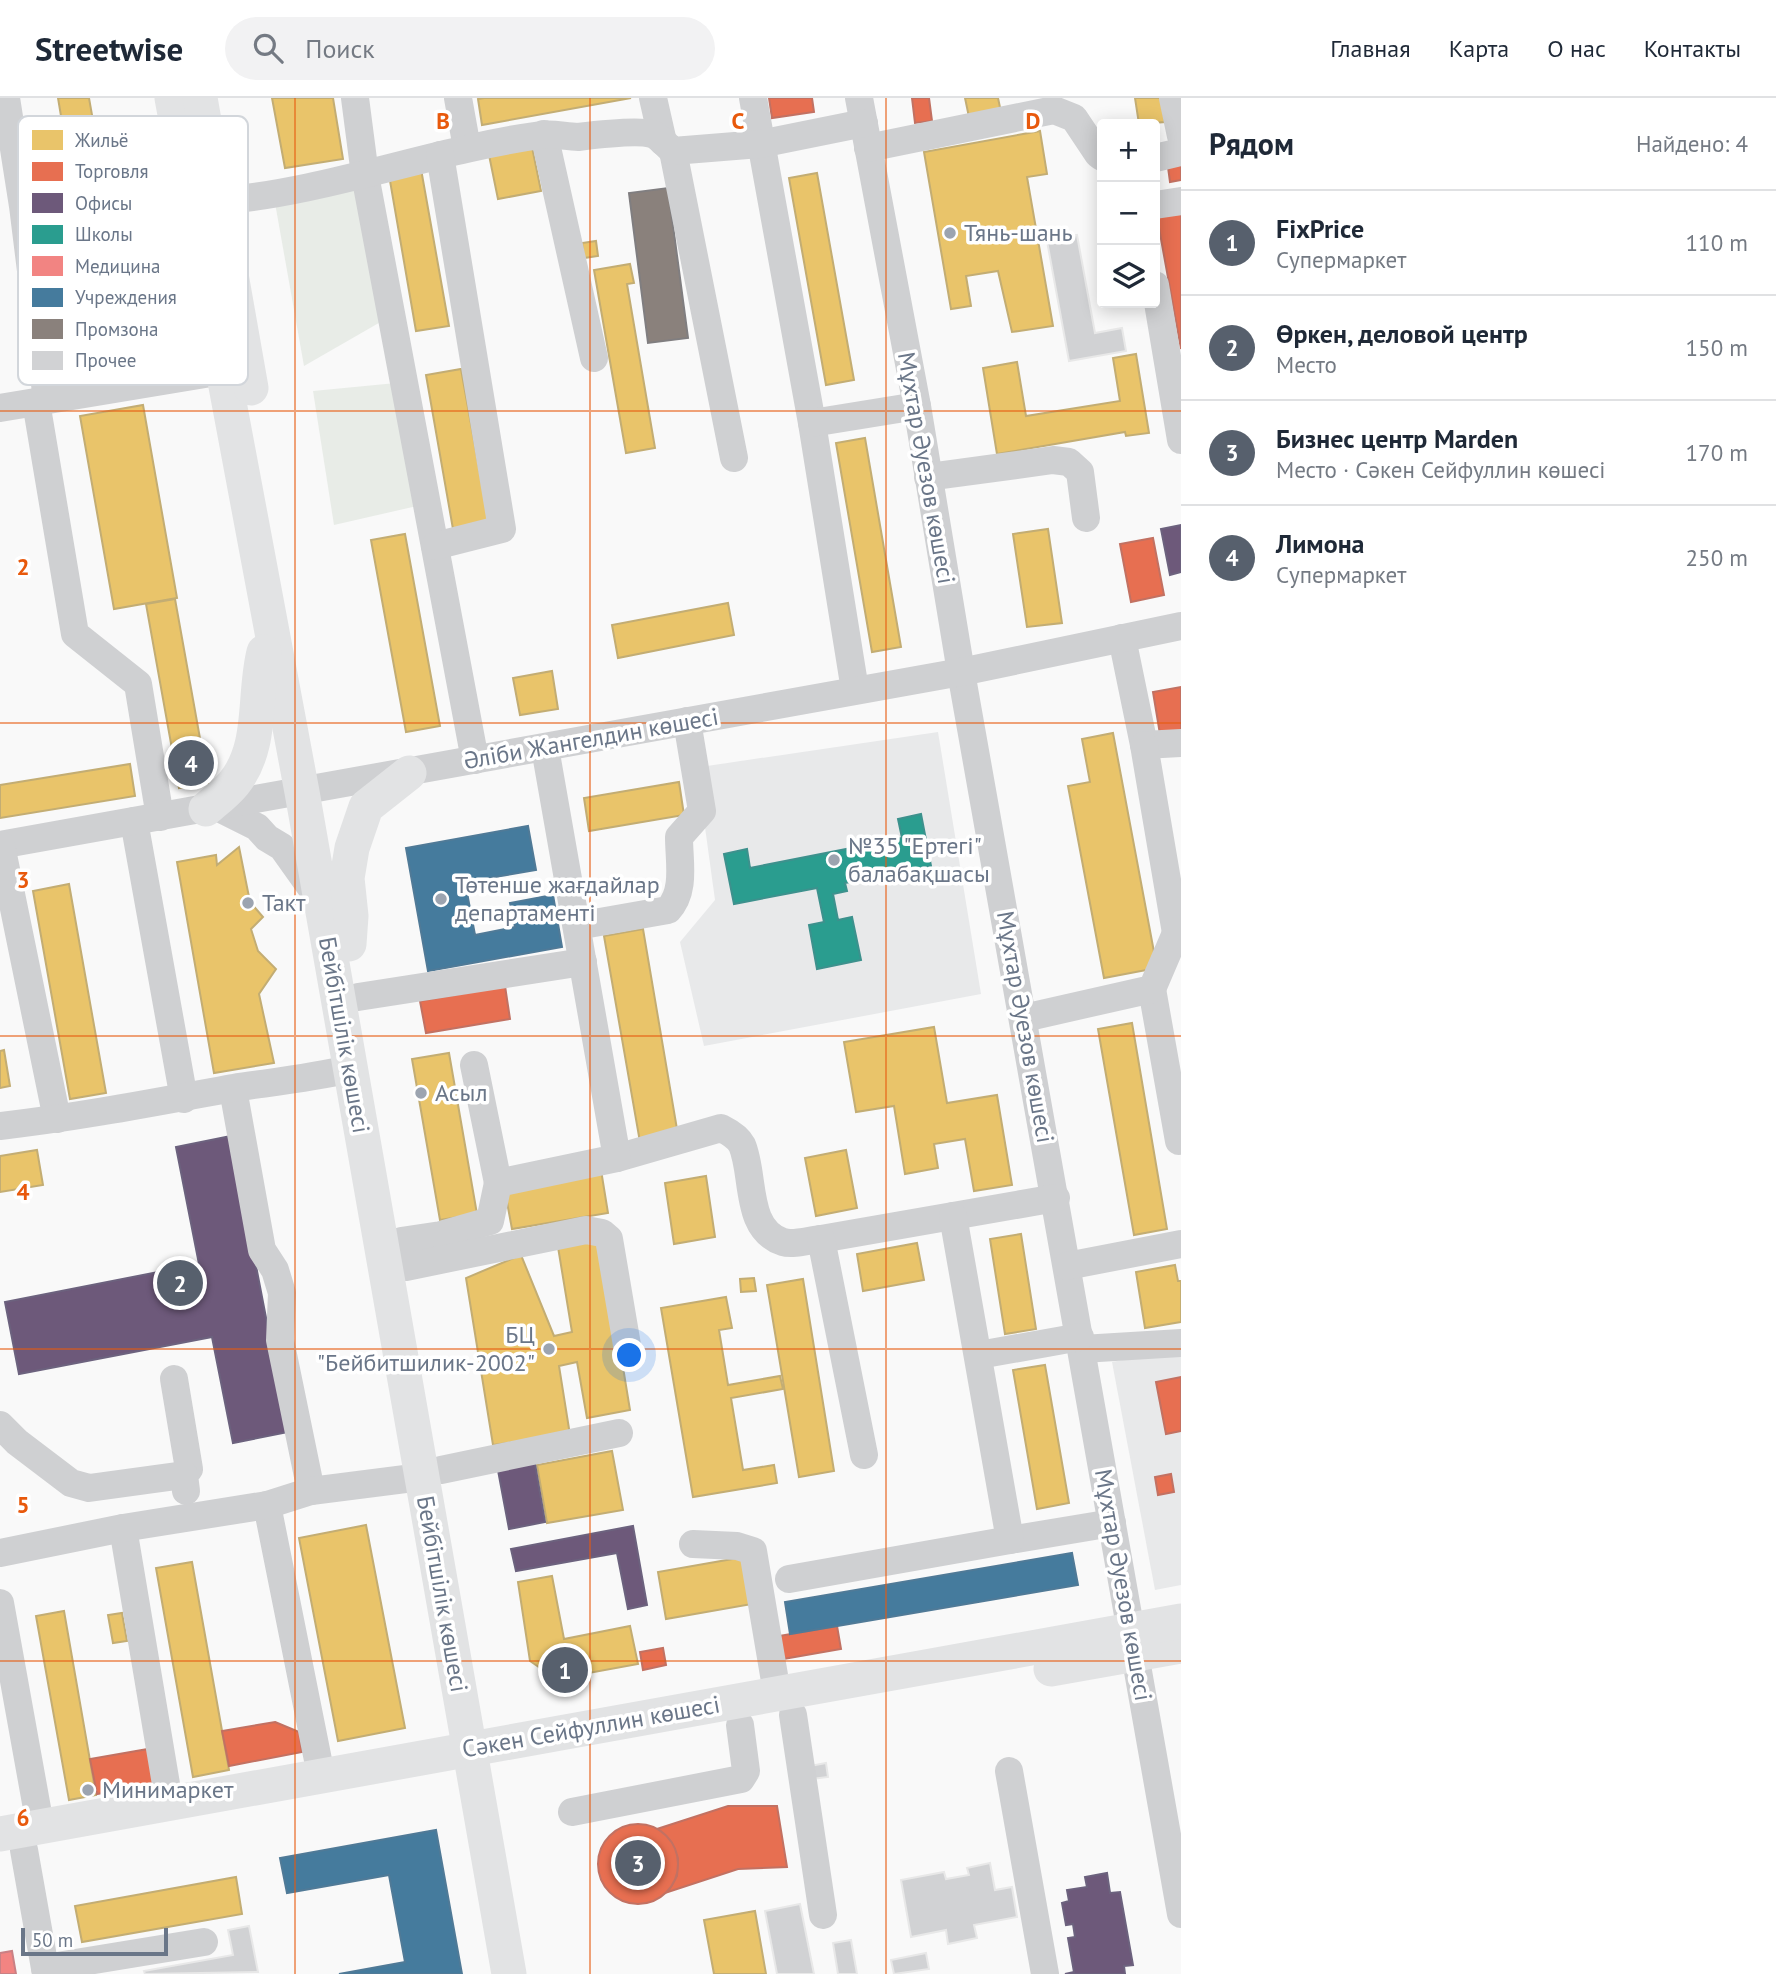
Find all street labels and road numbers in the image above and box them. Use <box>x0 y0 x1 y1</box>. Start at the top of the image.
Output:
street label: Мұхтар Әуезов көшесі <box>891 350 962 586</box>
street label: Әліби Жангелдин көшесі <box>461 701 721 776</box>
street label: Мұхтар Әуезов көшесі <box>990 909 1061 1145</box>
street label: Бейбітшілік көшесі <box>312 934 377 1135</box>
street label: Мұхтар Әуезов көшесі <box>1088 1467 1159 1703</box>
street label: Бейбітшілік көшесі <box>410 1493 475 1694</box>
street label: Сәкен Сейфуллин көшесі <box>460 1689 722 1764</box>

